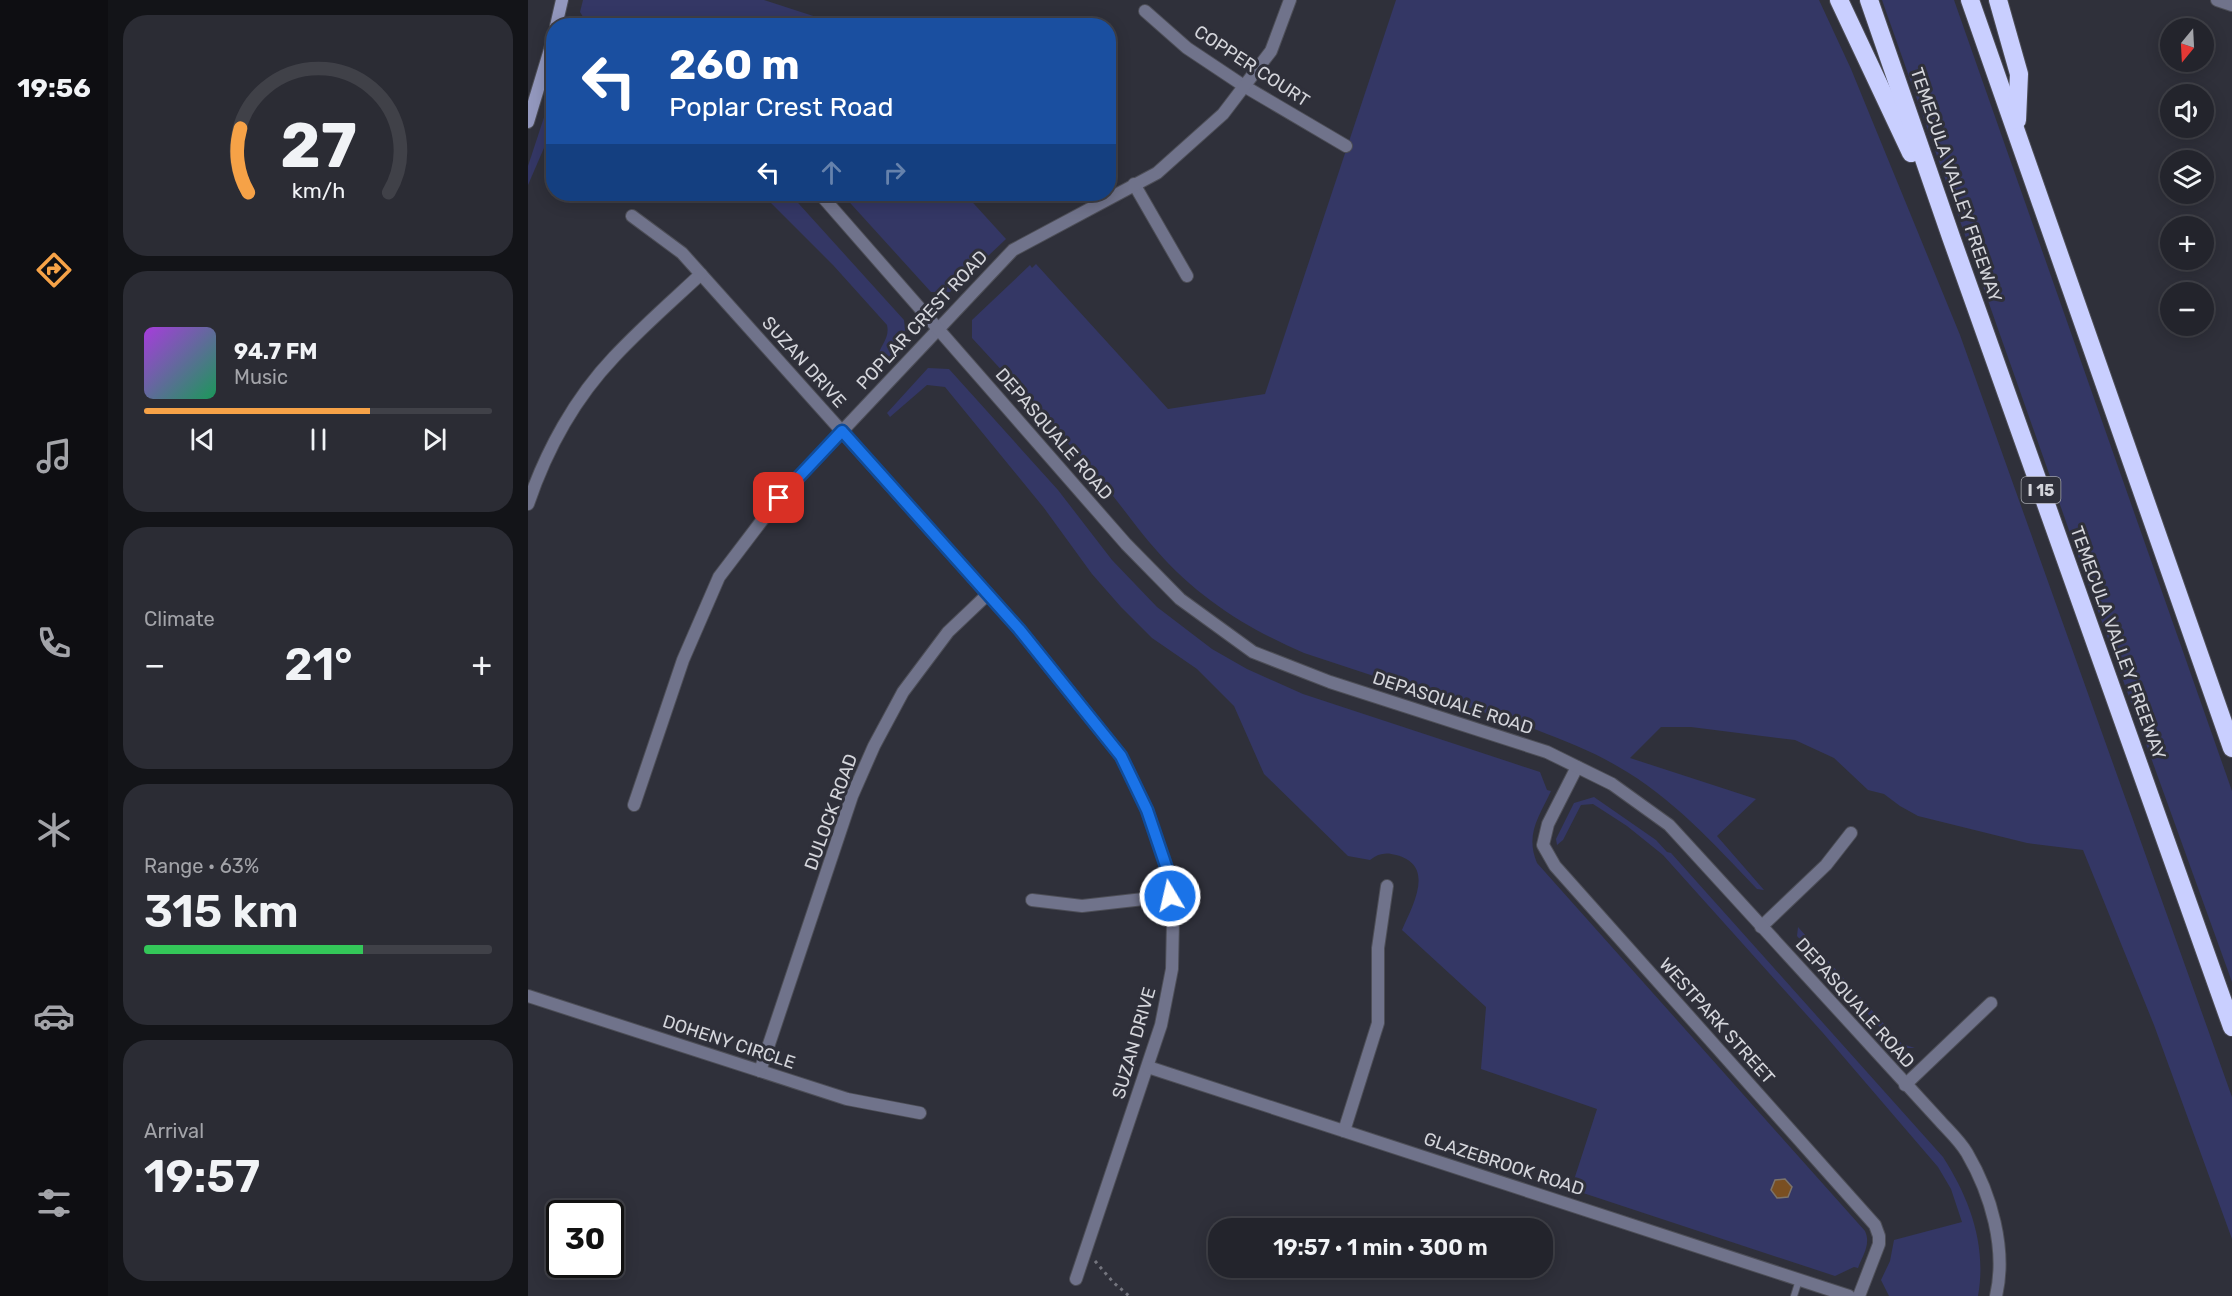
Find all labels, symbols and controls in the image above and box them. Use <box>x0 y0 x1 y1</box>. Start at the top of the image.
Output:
north arrow <box>2160 18 2214 72</box>
map controls <box>2160 18 2214 336</box>
street label: COPPER COURT <box>1190 20 1314 112</box>
text: 260 m <box>669 40 800 90</box>
icon: left <box>570 42 648 120</box>
street label: TEMECULA VALLEY FREEWAY <box>1905 65 2007 306</box>
text: 19:56 <box>17 72 91 104</box>
button: sound <box>2160 84 2214 138</box>
text: Poplar Crest Road <box>669 91 893 123</box>
text: 27 <box>280 109 356 183</box>
button: layers <box>2160 150 2214 204</box>
icon: left <box>752 156 785 189</box>
icon: ahead <box>815 156 848 189</box>
icon: right <box>878 156 911 189</box>
text: km/h <box>291 178 345 203</box>
button: + <box>2160 216 2214 270</box>
street label: POPLAR CREST ROAD <box>852 246 992 394</box>
icon: directions <box>33 249 75 291</box>
button: − <box>2160 282 2214 336</box>
street label: SUZAN DRIVE <box>757 312 851 412</box>
text: 94.7 FM <box>234 338 318 365</box>
street label: DEPASQUALE ROAD <box>991 364 1117 504</box>
text: Music <box>234 365 288 389</box>
icon: previous <box>186 423 219 456</box>
icon: pause <box>302 423 335 456</box>
icon: next <box>418 423 451 456</box>
icon: music <box>33 435 75 477</box>
pin <box>753 472 804 523</box>
road number: I 15 <box>2022 477 2060 503</box>
icon: arrive <box>762 481 795 514</box>
street label: TEMECULA VALLEY FREEWAY <box>2065 523 2171 763</box>
text: Climate <box>144 607 215 631</box>
icon: phone <box>33 622 75 664</box>
text: 21° <box>284 638 353 691</box>
text: − <box>144 645 165 684</box>
text: + <box>471 645 492 684</box>
street label: DEPASQUALE ROAD <box>1370 667 1536 739</box>
street label: DULOCK ROAD <box>800 751 862 873</box>
icon: climate <box>33 809 75 851</box>
text: Range · 63% <box>144 854 259 878</box>
position arrow <box>1138 864 1202 928</box>
text: 315 km <box>144 885 299 938</box>
street label: DEPASQUALE ROAD <box>1791 933 1919 1073</box>
street label: WESTPARK STREET <box>1655 953 1779 1089</box>
street label: SUZAN DRIVE <box>1108 985 1160 1101</box>
icon: car <box>33 995 75 1037</box>
street label: DOHENY CIRCLE <box>660 1010 798 1074</box>
text: Arrival <box>144 1119 204 1143</box>
street label: GLAZEBROOK ROAD <box>1421 1128 1587 1200</box>
text: 19:57 <box>144 1150 260 1203</box>
icon: filters <box>33 1182 75 1224</box>
speed limit sign: 30 <box>546 1200 624 1278</box>
text: 19:57 · 1 min · 300 m <box>1273 1234 1488 1261</box>

